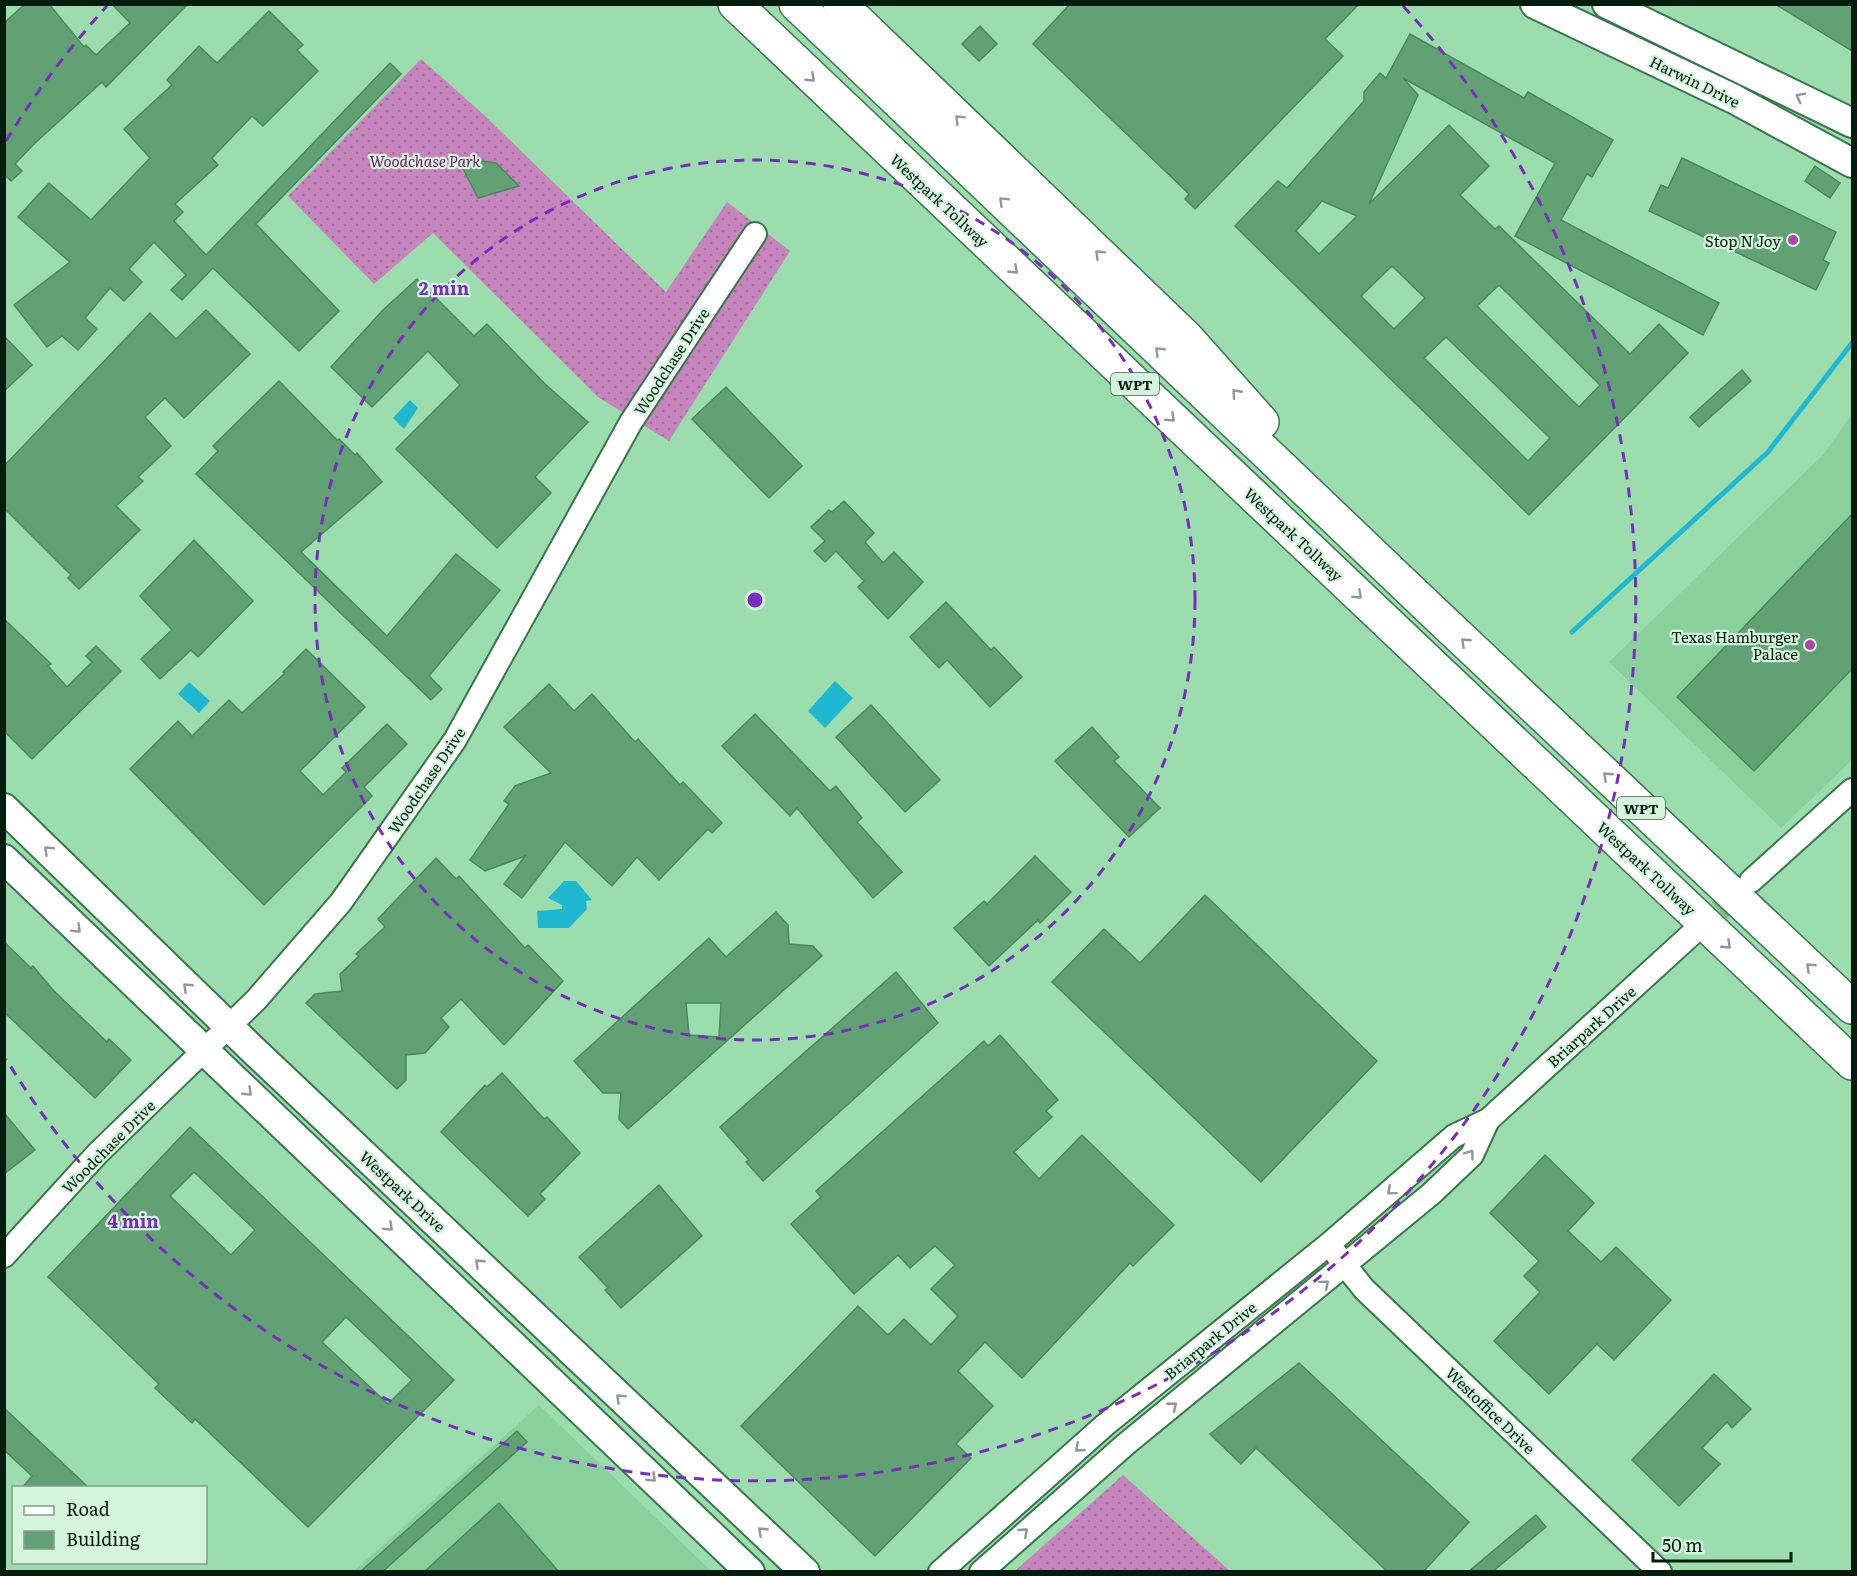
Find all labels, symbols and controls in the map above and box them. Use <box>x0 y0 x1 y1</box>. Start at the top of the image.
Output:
street label: Harwin Drive <box>1646 49 1744 113</box>
one-way arrow <box>804 71 815 82</box>
one-way arrow <box>1796 93 1807 104</box>
one-way arrow <box>955 115 966 126</box>
street label: Westpark Tollway <box>885 148 995 252</box>
park label: Woodchase Park <box>369 149 481 172</box>
one-way arrow <box>999 198 1010 209</box>
place label: Stop N Joy <box>1705 229 1781 252</box>
marker: Stop N Joy <box>1786 233 1800 247</box>
one-way arrow <box>1096 250 1106 261</box>
one-way arrow <box>1006 262 1017 273</box>
text: 2 min <box>419 274 470 301</box>
street label: Woodchase Drive <box>628 303 714 419</box>
one-way arrow <box>1155 347 1166 358</box>
road number: WPT <box>1111 373 1159 395</box>
one-way arrow <box>1232 389 1243 400</box>
one-way arrow <box>1164 411 1174 422</box>
street label: Westpark Tollway <box>1239 482 1349 586</box>
one-way arrow <box>1351 588 1362 599</box>
centre of rings <box>745 590 765 610</box>
place label: Texas Hamburger Palace <box>1671 625 1798 665</box>
one-way arrow <box>1461 638 1471 649</box>
marker: Texas Hamburger Palace <box>1803 638 1817 652</box>
street label: Woodchase Drive <box>382 722 470 838</box>
one-way arrow <box>1603 772 1613 783</box>
road number: WPT <box>1617 797 1665 819</box>
street label: Westpark Tollway <box>1592 816 1702 920</box>
one-way arrow <box>44 847 55 858</box>
one-way arrow <box>69 921 80 932</box>
one-way arrow <box>1720 937 1731 948</box>
one-way arrow <box>1806 963 1817 974</box>
street label: Briarpark Drive <box>1541 980 1641 1072</box>
one-way arrow <box>184 983 195 994</box>
one-way arrow <box>241 1085 251 1096</box>
street label: Woodchase Drive <box>56 1094 160 1198</box>
street label: Westpark Drive <box>355 1145 451 1237</box>
one-way arrow <box>1463 1150 1474 1161</box>
one-way arrow <box>1387 1184 1398 1195</box>
text: 4 min <box>107 1207 159 1234</box>
one-way arrow <box>381 1219 392 1230</box>
one-way arrow <box>475 1259 486 1270</box>
one-way arrow <box>1318 1280 1329 1291</box>
street label: Briarpark Drive <box>1159 1296 1261 1384</box>
street label: Westoffice Drive <box>1441 1361 1541 1459</box>
one-way arrow <box>617 1394 628 1405</box>
one-way arrow <box>1166 1402 1177 1413</box>
one-way arrow <box>1075 1441 1085 1452</box>
one-way arrow <box>645 1471 656 1482</box>
legend <box>12 1486 207 1564</box>
text: Road <box>66 1495 110 1522</box>
text: Building <box>66 1525 141 1552</box>
scale bar <box>1653 1525 1791 1563</box>
one-way arrow <box>758 1528 769 1539</box>
one-way arrow <box>1018 1528 1028 1539</box>
text: 50 m <box>1662 1531 1703 1558</box>

